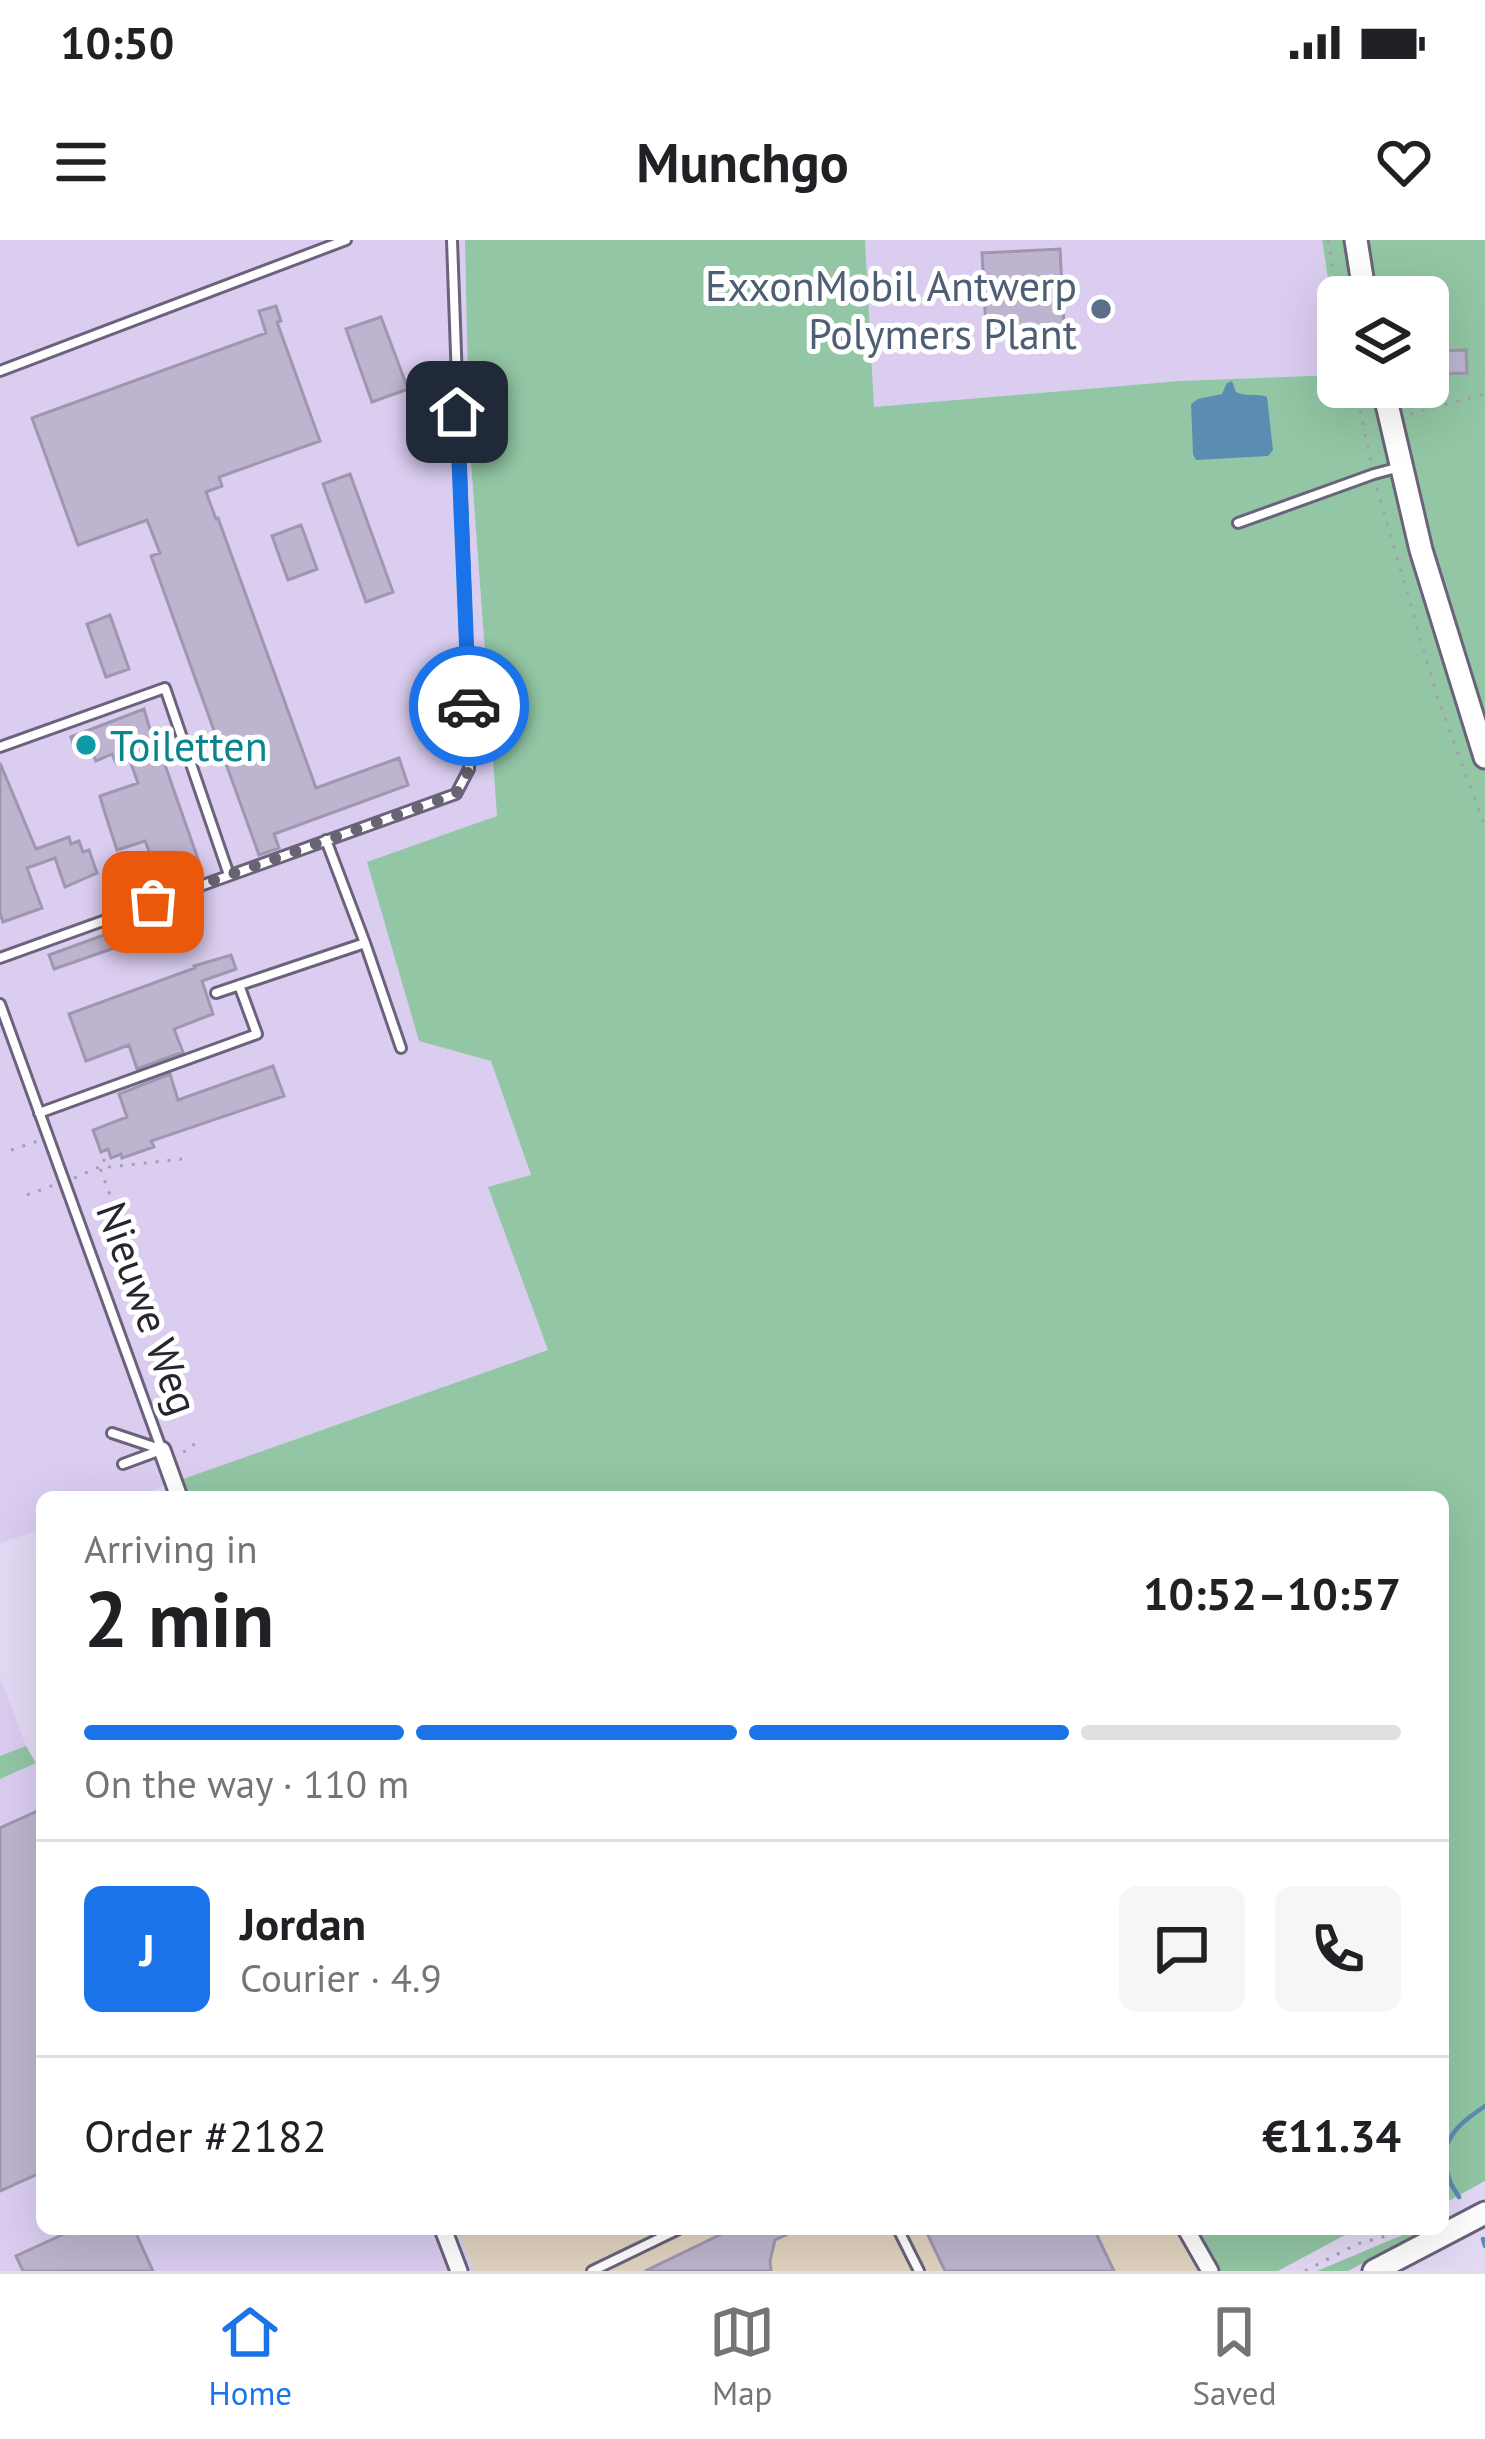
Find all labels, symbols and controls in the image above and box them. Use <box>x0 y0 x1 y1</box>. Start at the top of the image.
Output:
text: 10:50 <box>60 13 174 71</box>
text: Munchgo <box>636 127 849 197</box>
icon: menu <box>48 129 114 195</box>
icon: heart <box>1371 129 1437 195</box>
place label: ExxonMobil Antwerp Polymers Plant <box>705 258 1077 361</box>
map controls <box>1317 276 1449 408</box>
button: layers <box>1317 276 1449 408</box>
marker: ExxonMobil Antwerp Polymers Plant <box>1088 296 1114 322</box>
pin <box>406 361 508 463</box>
icon: home <box>424 379 490 445</box>
courier <box>409 646 529 766</box>
icon: car <box>436 673 502 739</box>
place label: Toiletten <box>110 718 268 773</box>
marker: Toiletten <box>73 732 99 758</box>
pin <box>102 851 204 953</box>
icon: bag <box>120 869 186 935</box>
street label: Nieuwe Weg <box>84 1194 212 1422</box>
text: Arriving in <box>84 1523 258 1574</box>
text: 10:52–10:57 <box>1143 1564 1401 1622</box>
text: 2 min <box>84 1568 274 1669</box>
text: On the way · 110 m <box>84 1758 409 1809</box>
button: chat <box>1119 1886 1245 2012</box>
button: phone <box>1275 1886 1401 2012</box>
text: Jordan <box>240 1894 366 1952</box>
text: J <box>139 1920 155 1978</box>
text: Courier · 4.9 <box>240 1952 442 2003</box>
text: Order #2182 <box>84 2106 327 2164</box>
text: €11.34 <box>1262 2106 1401 2164</box>
tab: Home <box>209 2299 292 2414</box>
tab: Map <box>709 2299 775 2414</box>
tab: Saved <box>1192 2299 1276 2414</box>

